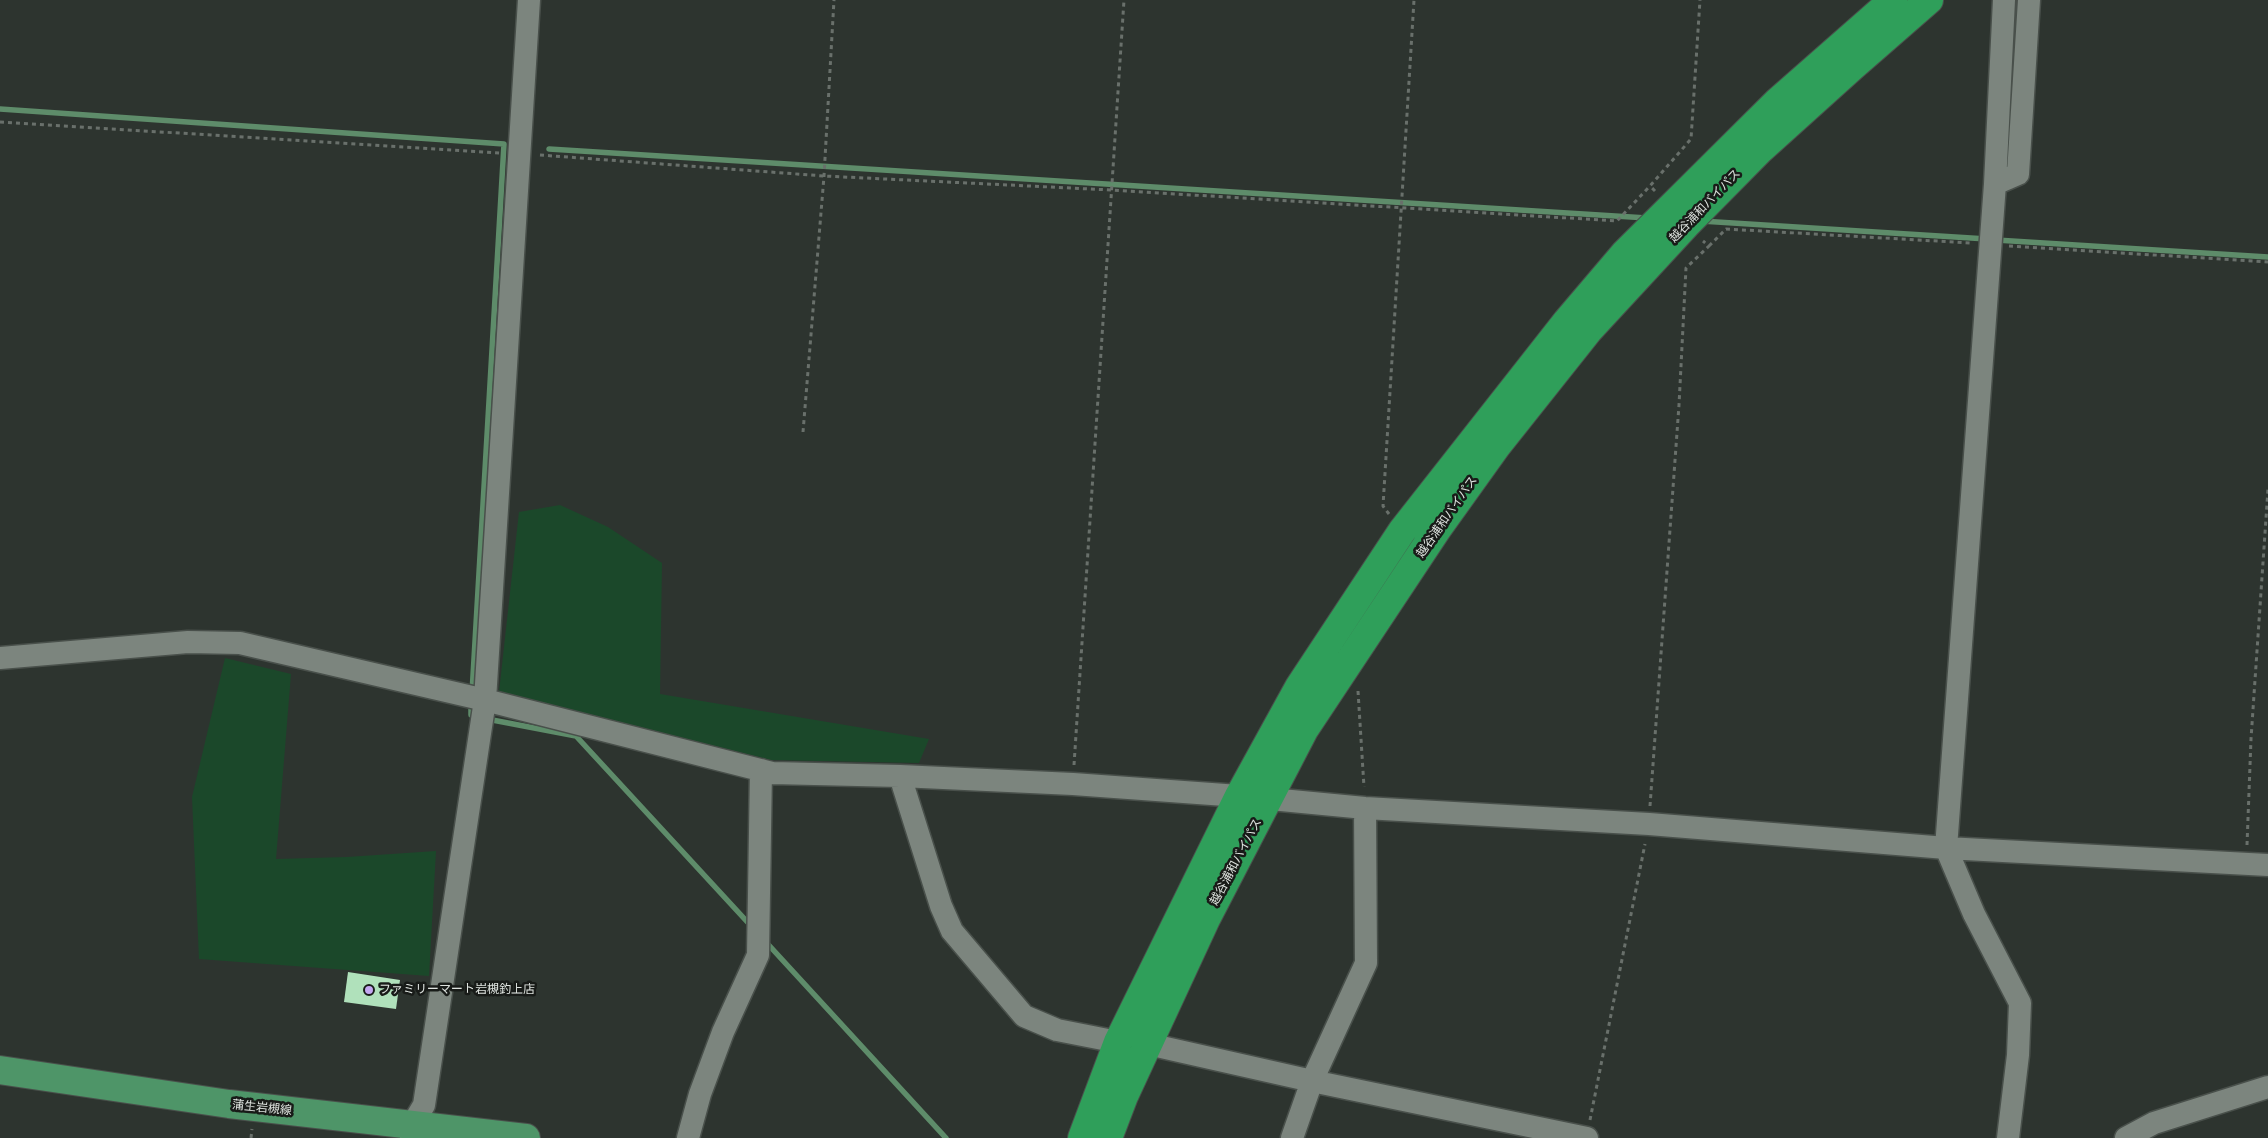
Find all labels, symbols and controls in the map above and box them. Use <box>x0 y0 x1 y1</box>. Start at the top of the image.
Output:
street label: 越谷浦和バイパス <box>1666 166 1744 246</box>
street label: 越谷浦和バイパス <box>1414 474 1480 560</box>
street label: 越谷浦和バイパス <box>1207 816 1265 908</box>
place label: ファミリーマート岩槻釣上店 <box>379 983 535 997</box>
marker: ファミリーマート岩槻釣上店 <box>363 984 375 996</box>
street label: 蒲生岩槻線 <box>231 1098 293 1118</box>

